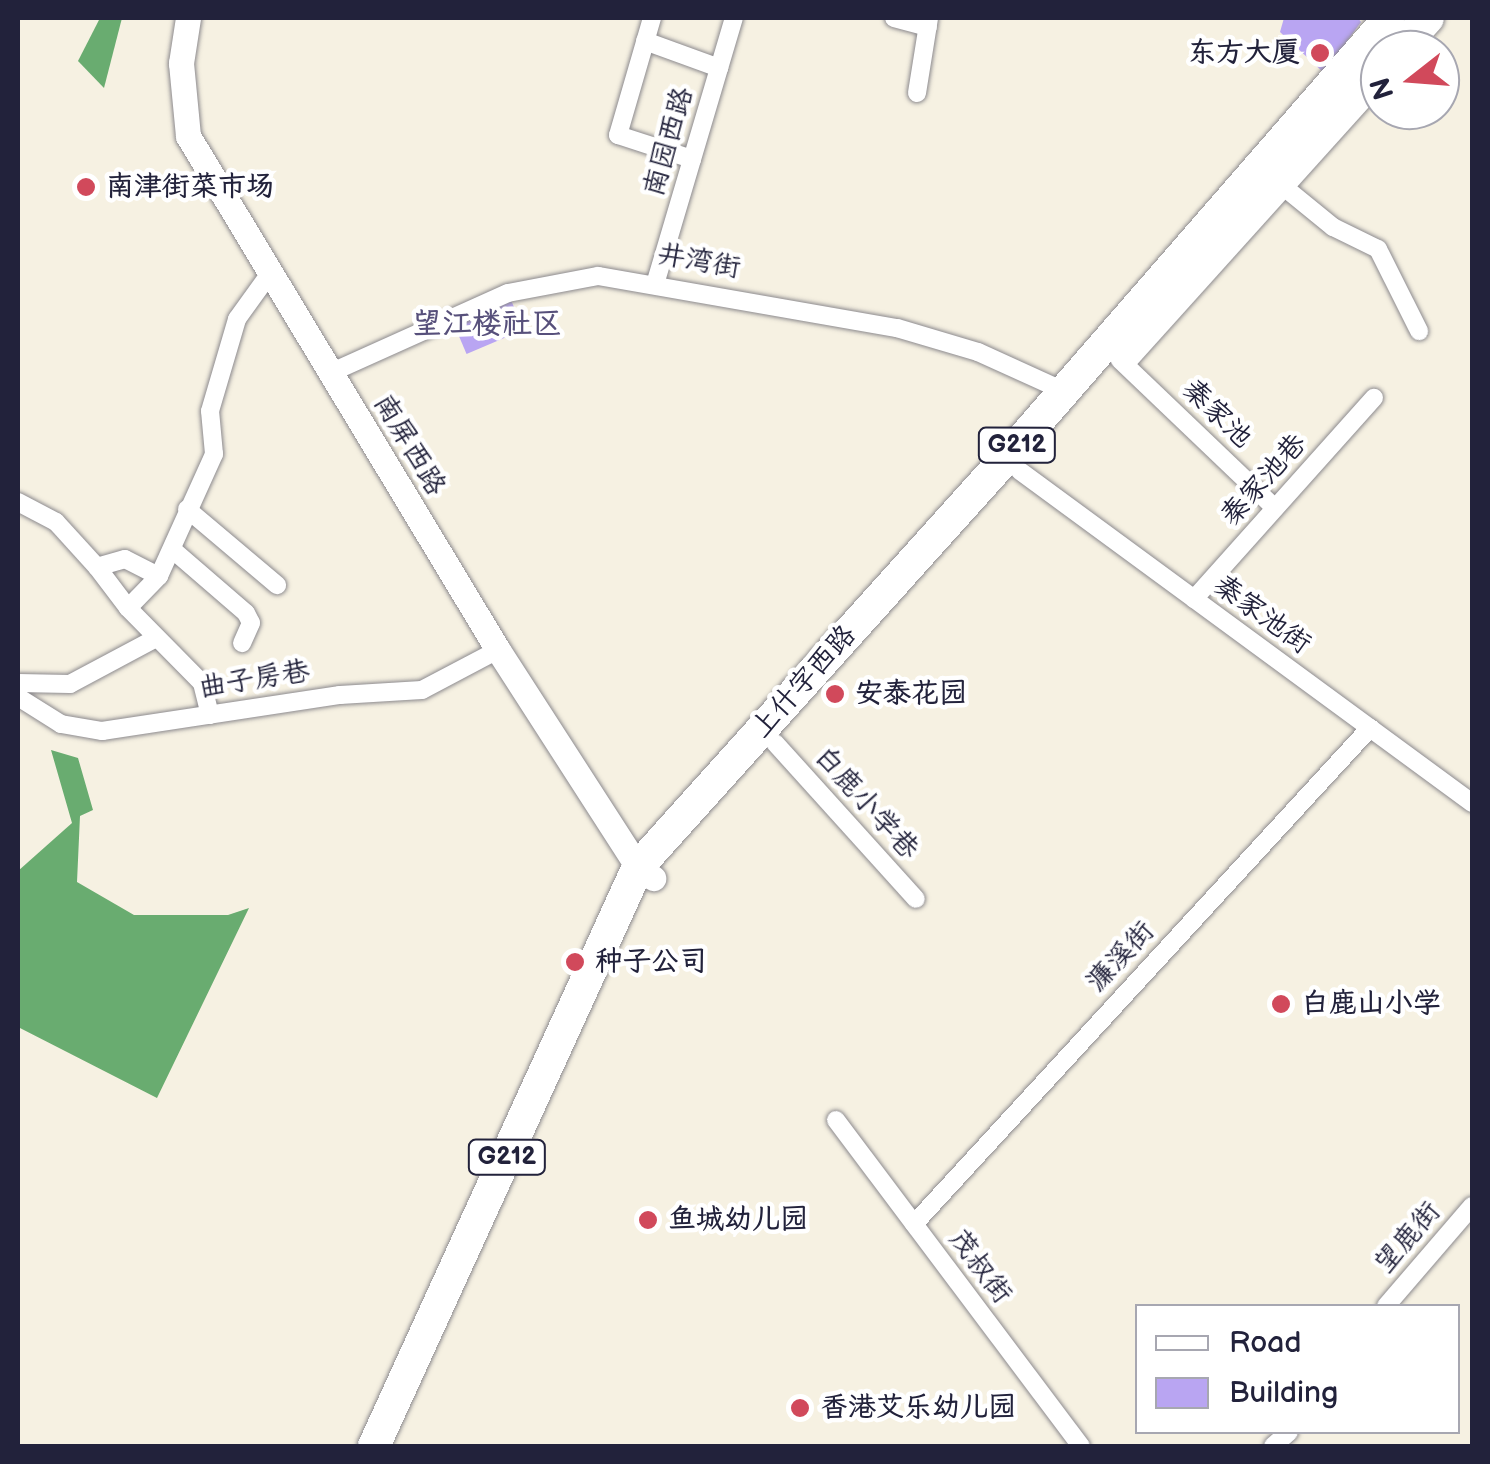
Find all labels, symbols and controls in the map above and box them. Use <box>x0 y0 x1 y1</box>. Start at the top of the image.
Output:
north arrow <box>1360 30 1460 130</box>
place label: 东方大厦 <box>1188 36 1300 70</box>
marker: 东方大厦 <box>1309 42 1331 64</box>
text: N <box>1364 73 1402 103</box>
street label: 南园西路 <box>637 84 701 200</box>
place label: 南津街菜市场 <box>106 170 274 204</box>
marker: 南津街菜市场 <box>75 176 97 198</box>
street label: 井湾街 <box>655 238 743 286</box>
district label: 望江楼社区 <box>412 306 562 342</box>
street label: 秦家池 <box>1175 373 1259 455</box>
street label: 南屏西路 <box>366 388 452 502</box>
road number: G212 <box>977 425 1057 465</box>
street label: 秦家池巷 <box>1214 427 1314 533</box>
street label: 秦家池街 <box>1207 568 1317 662</box>
street label: 上什字西路 <box>745 619 863 745</box>
street label: 曲子房巷 <box>196 655 312 705</box>
place label: 安泰花园 <box>855 677 967 711</box>
marker: 安泰花园 <box>824 683 846 705</box>
street label: 白鹿小学巷 <box>807 740 925 866</box>
street label: 濂溪街 <box>1080 915 1162 999</box>
place label: 种子公司 <box>595 945 707 979</box>
marker: 种子公司 <box>564 951 586 973</box>
place label: 白鹿山小学 <box>1301 987 1441 1021</box>
marker: 白鹿山小学 <box>1270 993 1292 1015</box>
road number: G212 <box>467 1137 547 1177</box>
street label: 望鹿街 <box>1368 1195 1448 1281</box>
place label: 鱼城幼儿园 <box>668 1203 808 1237</box>
marker: 鱼城幼儿园 <box>637 1209 659 1231</box>
street label: 茂叔街 <box>941 1223 1019 1311</box>
legend <box>1135 1304 1460 1434</box>
text: Road <box>1229 1325 1302 1361</box>
text: Building <box>1229 1375 1338 1411</box>
place label: 香港艾乐幼儿园 <box>820 1391 1016 1425</box>
marker: 香港艾乐幼儿园 <box>789 1397 811 1419</box>

